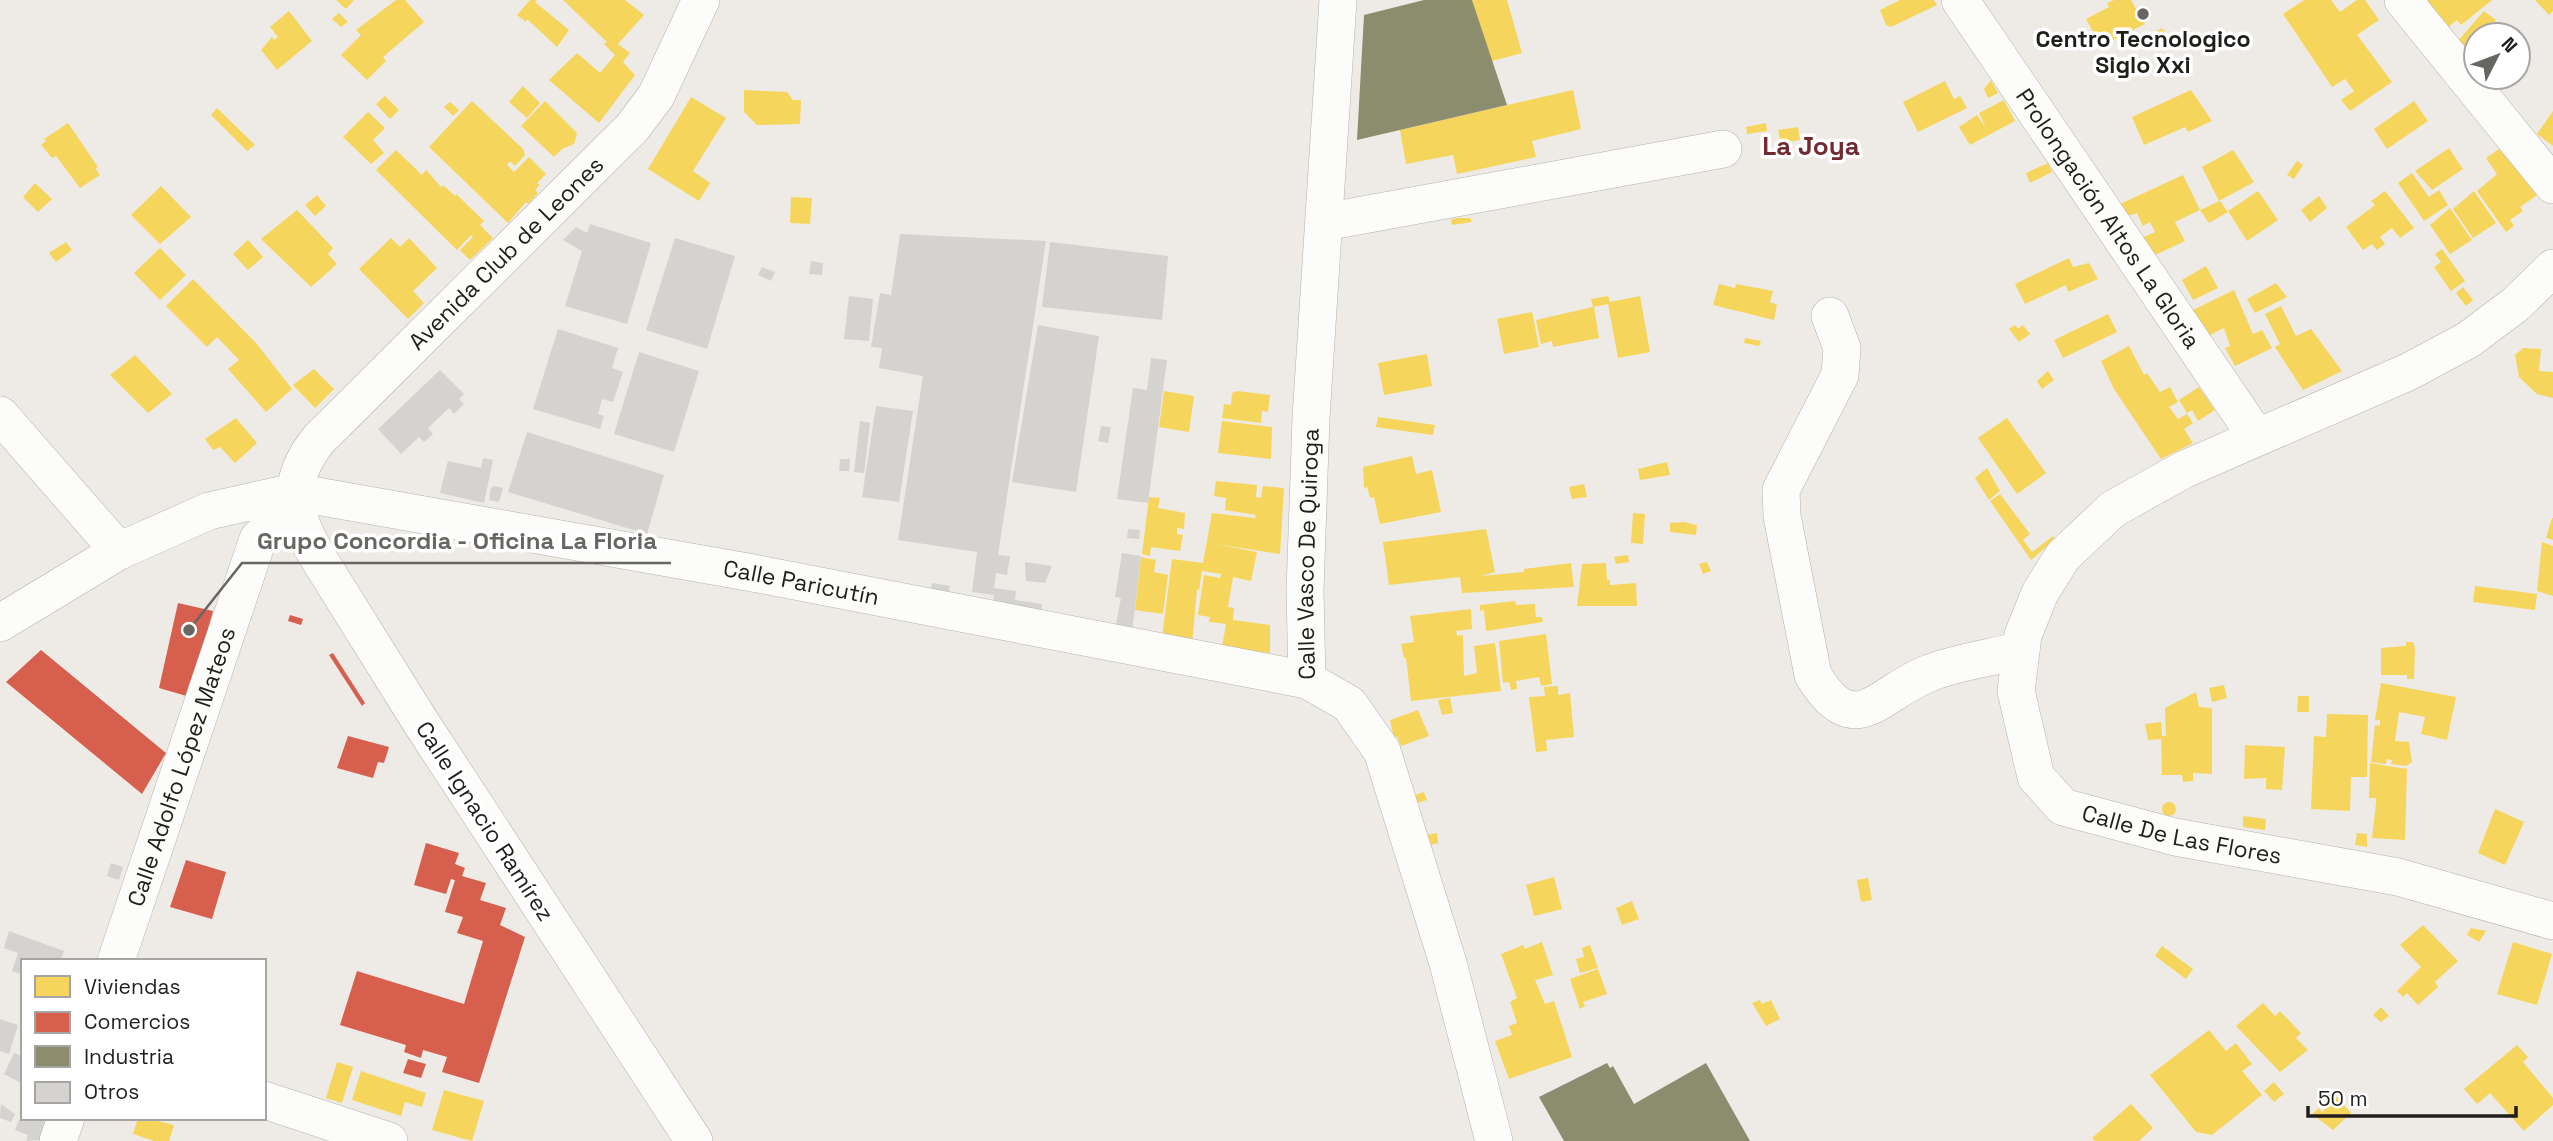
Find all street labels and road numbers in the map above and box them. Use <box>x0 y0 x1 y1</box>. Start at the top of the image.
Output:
street label: Prolongación Altos La Gloria <box>2009 82 2207 354</box>
street label: Avenida Club de Leones <box>402 150 610 357</box>
street label: Calle Vasco De Quiroga <box>1290 428 1326 680</box>
street label: Calle Paricutín <box>721 553 882 612</box>
street label: Calle Adolfo López Mateos <box>120 623 242 910</box>
street label: Calle Ignacio Ramírez <box>409 715 561 927</box>
street label: Calle De Las Flores <box>2079 798 2284 871</box>

